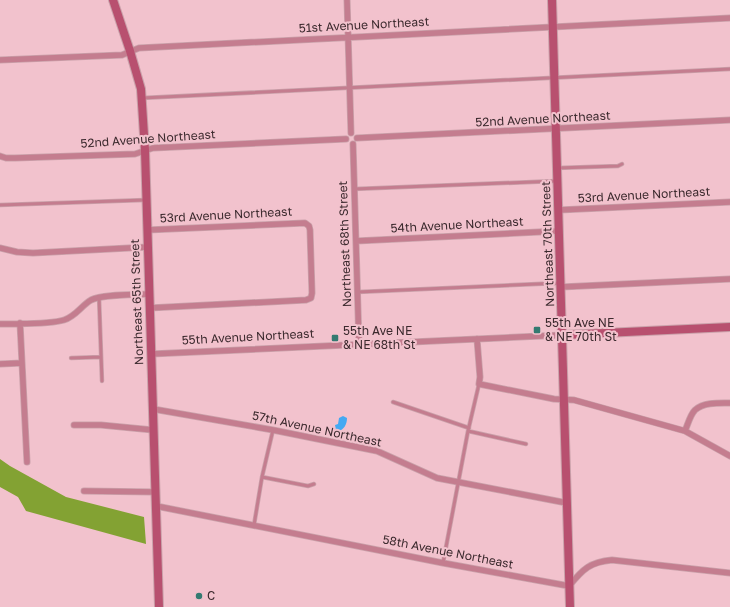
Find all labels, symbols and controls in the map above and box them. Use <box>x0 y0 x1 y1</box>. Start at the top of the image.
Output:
street label: 51st Avenue Northeast <box>298 14 430 35</box>
street label: 52nd Avenue Northeast <box>475 107 611 130</box>
street label: 52nd Avenue Northeast <box>80 126 216 151</box>
street label: Northeast 68th Street <box>335 180 354 308</box>
street label: Northeast 70th Street <box>538 181 557 307</box>
street label: 53rd Avenue Northeast <box>577 184 711 205</box>
street label: 53rd Avenue Northeast <box>159 204 293 225</box>
street label: 54th Avenue Northeast <box>390 214 524 235</box>
street label: Northeast 65th Street <box>127 238 146 365</box>
place label: 55th Ave NE & NE 70th St <box>545 315 617 344</box>
place label: 55th Ave NE & NE 68th St <box>343 323 416 352</box>
marker: 55th Ave NE & NE 70th St <box>532 325 542 335</box>
street label: 55th Avenue Northeast <box>181 326 315 347</box>
marker: 55th Ave NE & NE 68th St <box>330 333 340 343</box>
street label: 57th Avenue Northeast <box>251 407 384 450</box>
street label: 58th Avenue Northeast <box>381 531 515 572</box>
place label: C <box>207 588 215 603</box>
marker: C <box>194 591 204 601</box>

